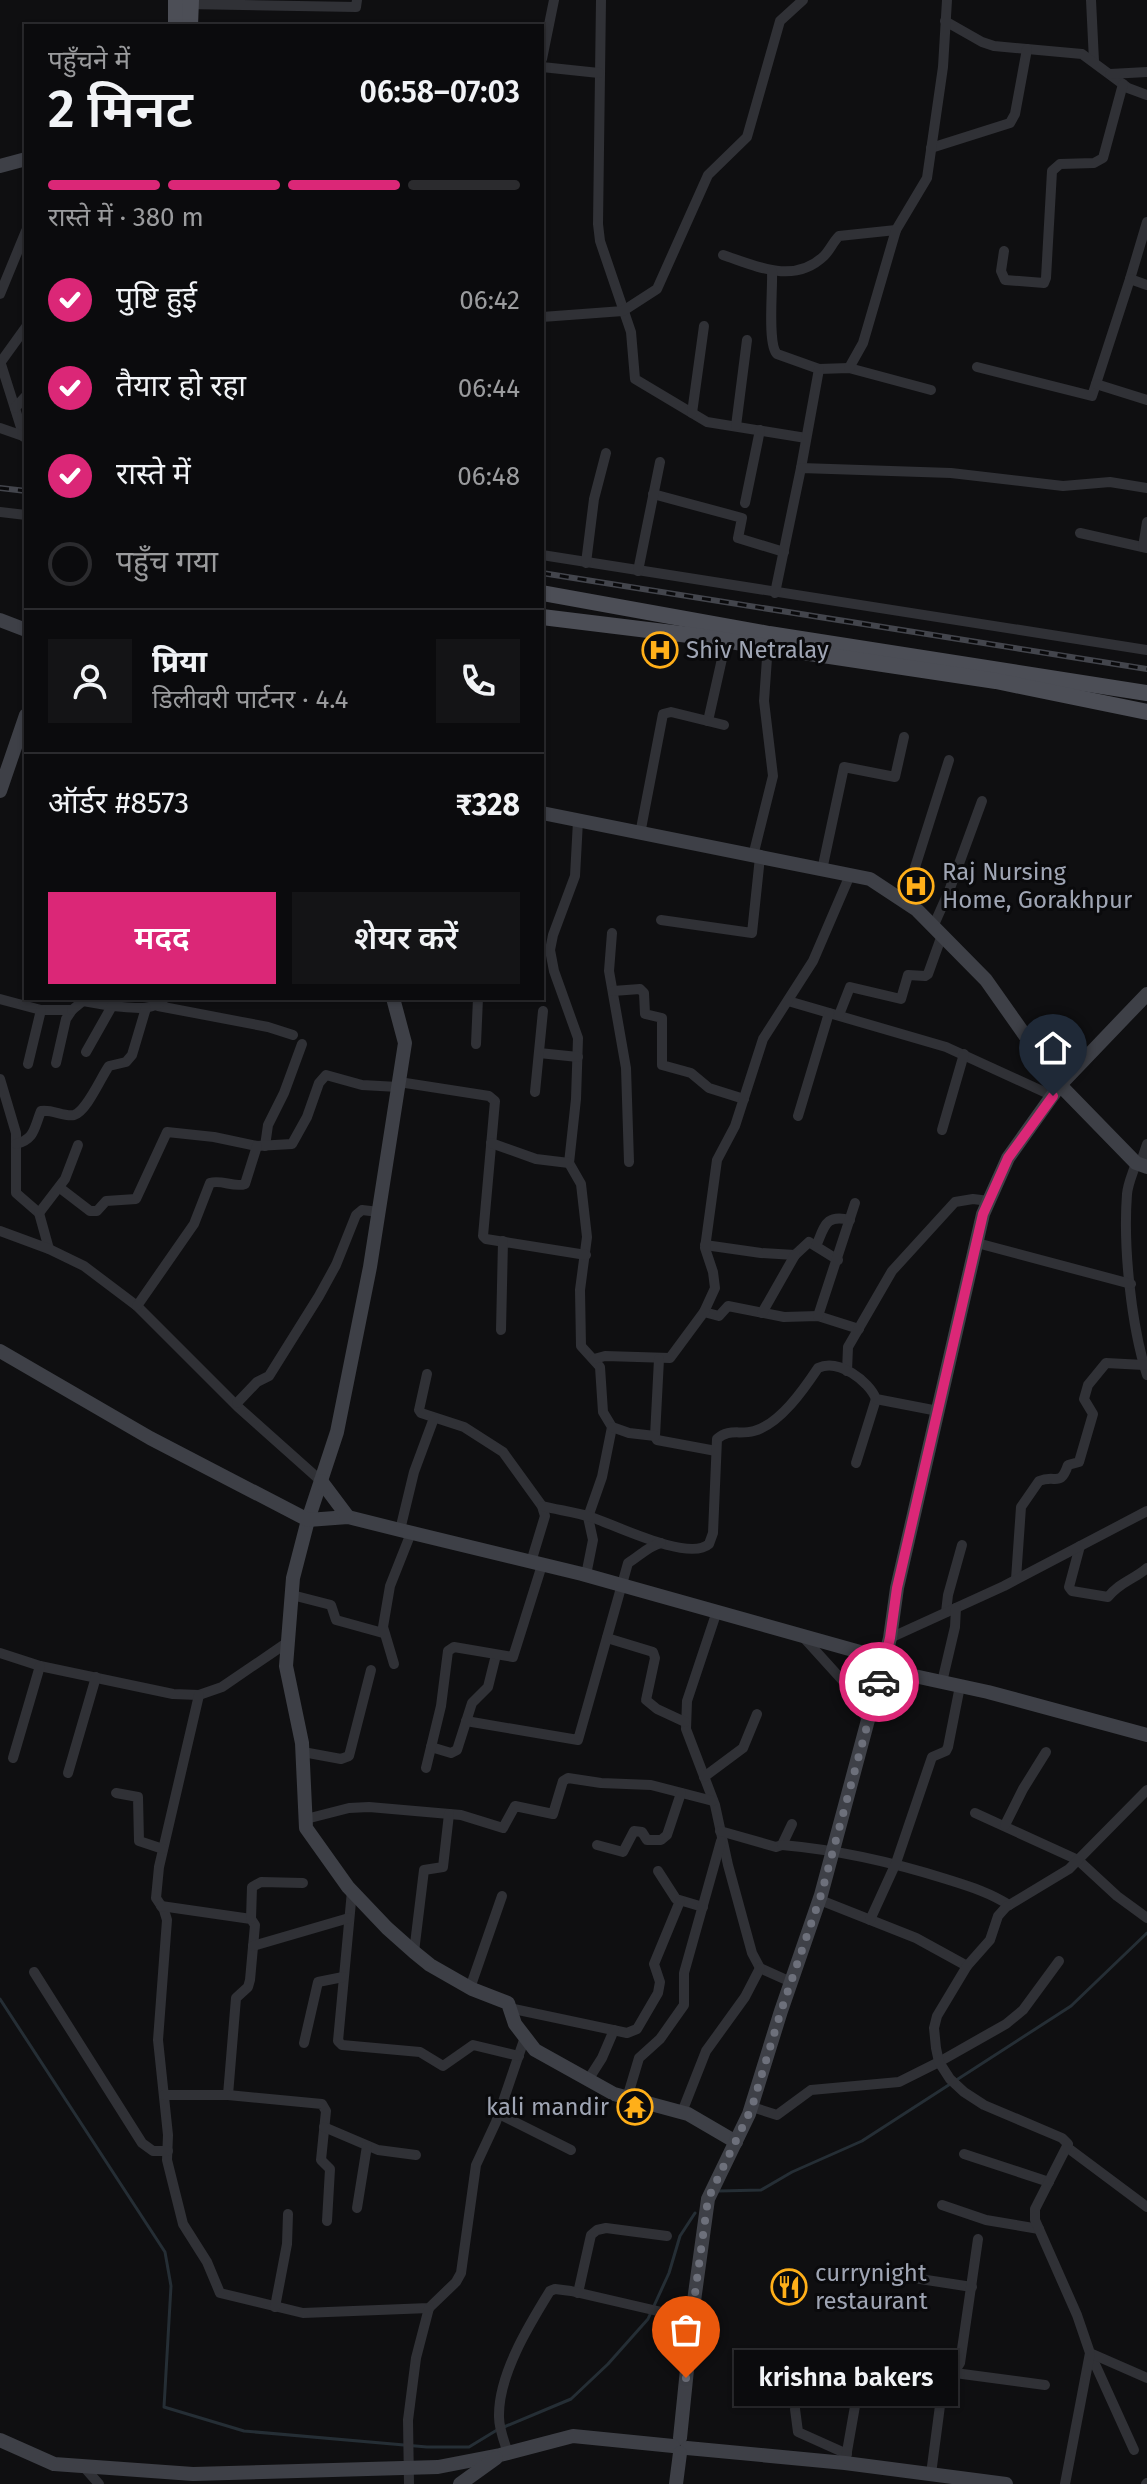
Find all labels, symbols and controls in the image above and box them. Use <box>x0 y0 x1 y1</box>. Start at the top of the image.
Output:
text: पहुँचने में <box>48 45 130 76</box>
text: 06:58–07:03 <box>360 74 520 110</box>
text: 2 मिनट <box>48 78 193 141</box>
text: रास्ते में · 380 m <box>48 202 204 233</box>
icon: check <box>48 278 92 322</box>
text: पुष्टि हुई <box>116 280 197 316</box>
text: 06:42 <box>459 285 520 316</box>
icon: check <box>48 366 92 410</box>
text: तैयार हो रहा <box>116 368 246 404</box>
text: 06:44 <box>458 373 520 404</box>
icon: check <box>48 454 92 498</box>
text: रास्ते में <box>116 456 191 492</box>
text: 06:48 <box>457 461 520 492</box>
text: पहुँच गया <box>116 544 218 580</box>
hospital icon: Shiv Netralay <box>641 631 679 669</box>
place label: Shiv Netralay <box>686 636 829 664</box>
button: person <box>48 639 132 723</box>
button: phone <box>436 639 520 723</box>
text: प्रिया <box>152 644 207 680</box>
text: डिलीवरी पार्टनर · 4.4 <box>152 684 348 715</box>
text: ऑर्डर #8573 <box>48 785 189 821</box>
text: ₹328 <box>456 787 520 823</box>
place label: Raj Nursing Home, Gorakhpur <box>942 858 1133 914</box>
hospital icon: Raj Nursing Home, Gorakhpur <box>897 867 935 905</box>
button: मदद <box>48 892 276 984</box>
button: शेयर करें <box>292 892 520 984</box>
pin <box>1019 1014 1087 1096</box>
icon: home <box>1031 1026 1075 1070</box>
courier <box>839 1642 919 1722</box>
icon: car <box>857 1660 901 1704</box>
temple icon: kali mandir <box>616 2088 654 2126</box>
place label: kali mandir <box>486 2093 610 2121</box>
place label: currynight restaurant <box>815 2259 928 2315</box>
restaurant icon: currynight restaurant <box>770 2268 808 2306</box>
pin <box>652 2296 720 2378</box>
icon: bag <box>664 2308 708 2352</box>
callout: krishna bakers <box>734 2350 958 2406</box>
text: krishna bakers <box>759 2362 933 2393</box>

